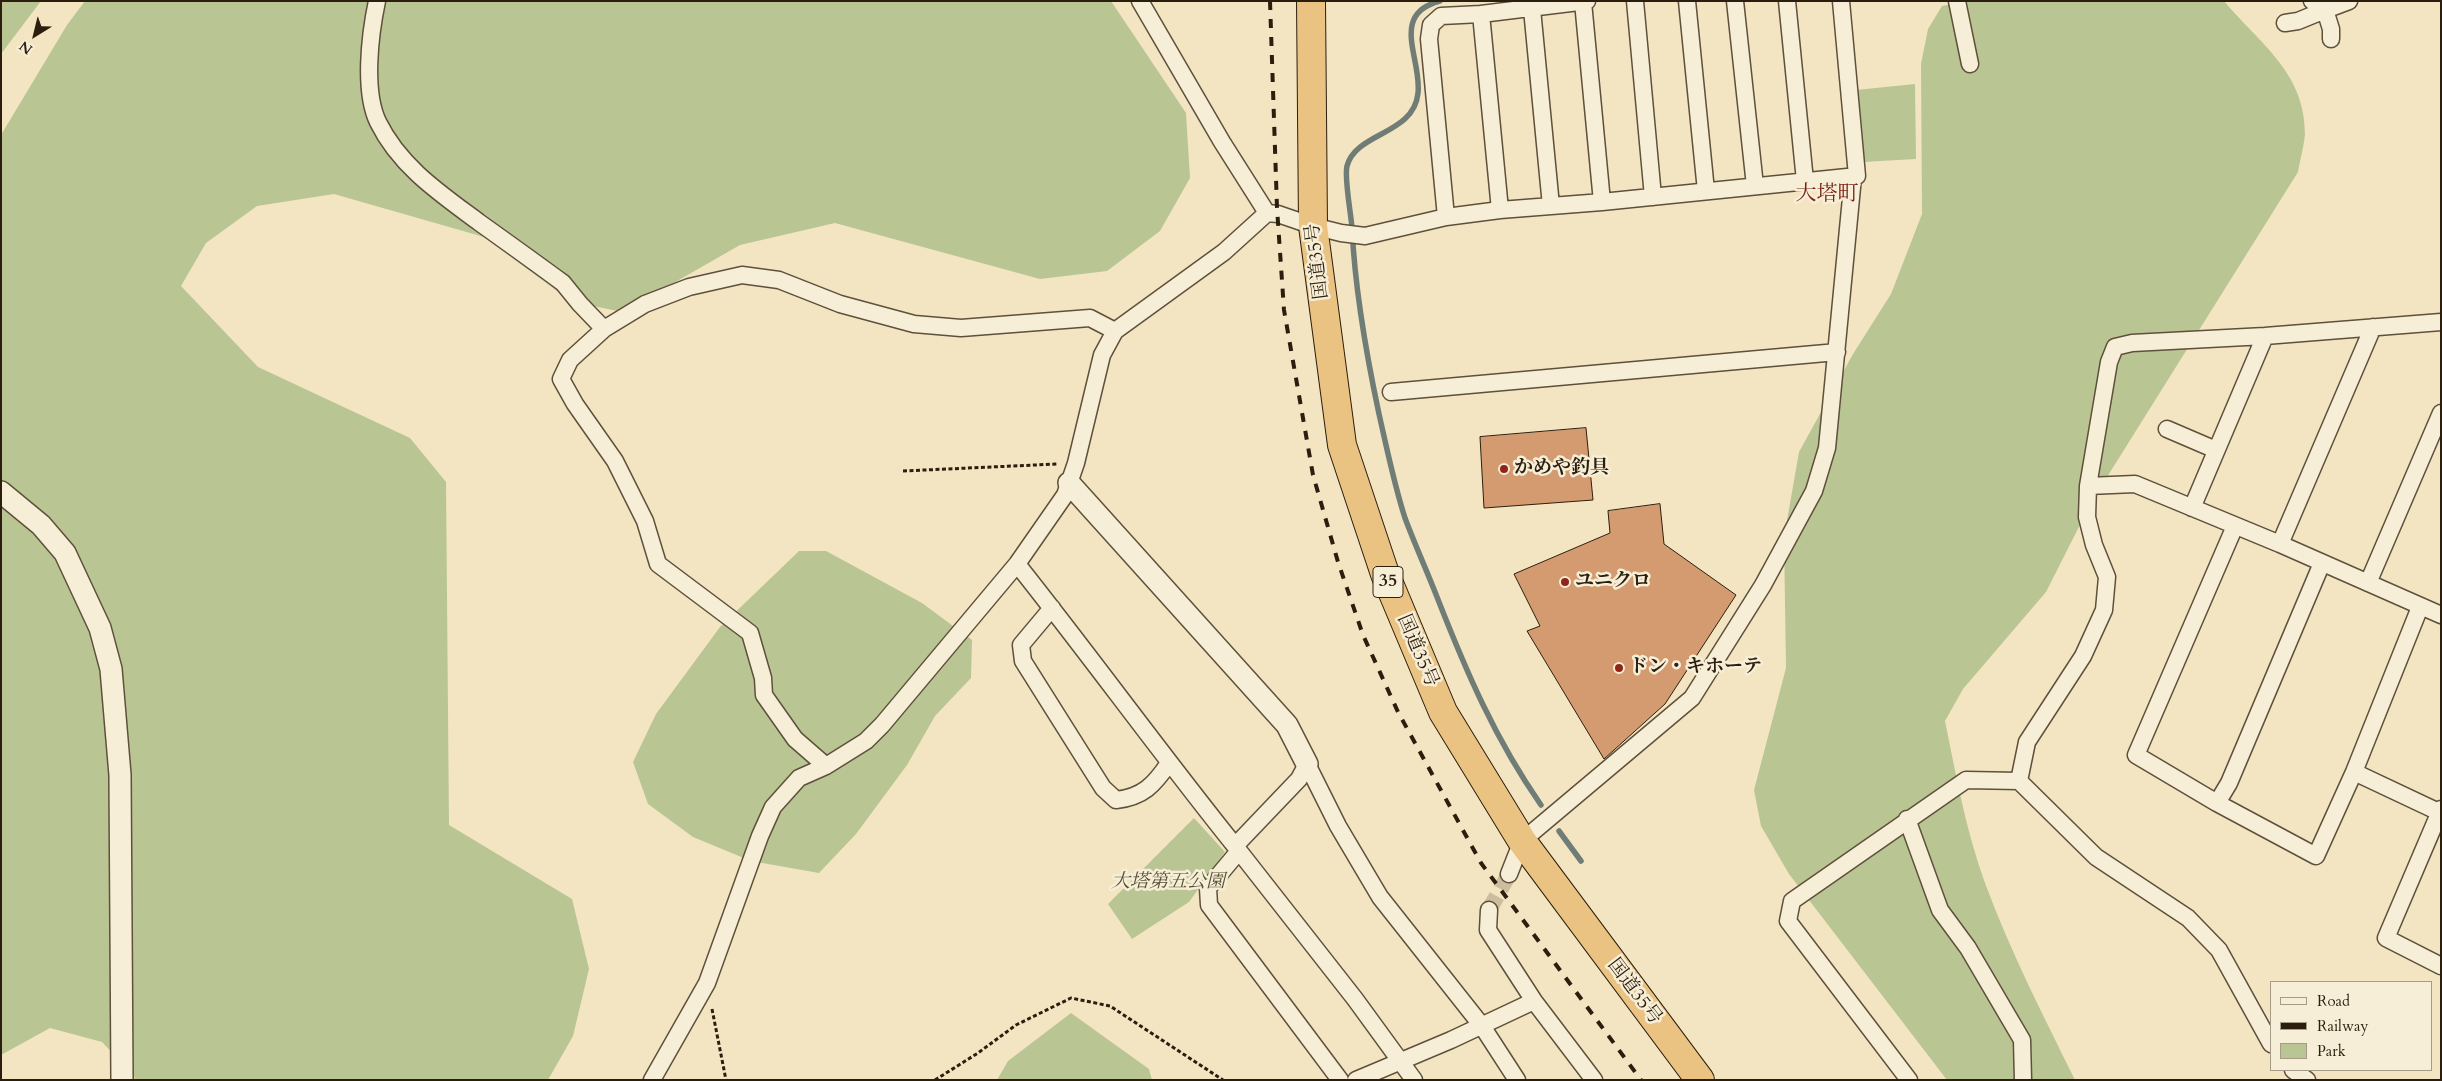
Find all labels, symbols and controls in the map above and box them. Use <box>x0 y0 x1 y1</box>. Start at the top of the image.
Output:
north arrow <box>10 10 60 60</box>
text: N <box>15 36 36 59</box>
district label: 大塔町 <box>1796 182 1858 208</box>
street label: 国道35号 <box>1302 222 1334 300</box>
place label: かめや釣具 <box>1514 458 1609 480</box>
marker: かめや釣具 <box>1498 463 1510 475</box>
road number: 35 <box>1373 566 1403 598</box>
place label: ユニクロ <box>1575 571 1651 593</box>
marker: ユニクロ <box>1559 576 1571 588</box>
street label: 国道35号 <box>1392 611 1442 691</box>
place label: ドン・キホーテ <box>1629 657 1762 679</box>
marker: ドン・キホーテ <box>1613 662 1625 674</box>
park label: 大塔第五公園 <box>1111 872 1225 894</box>
street label: 国道35号 <box>1602 955 1666 1029</box>
legend <box>2270 981 2432 1071</box>
text: Road <box>2317 991 2350 1011</box>
text: Railway <box>2317 1016 2368 1036</box>
text: Park <box>2317 1041 2346 1061</box>

